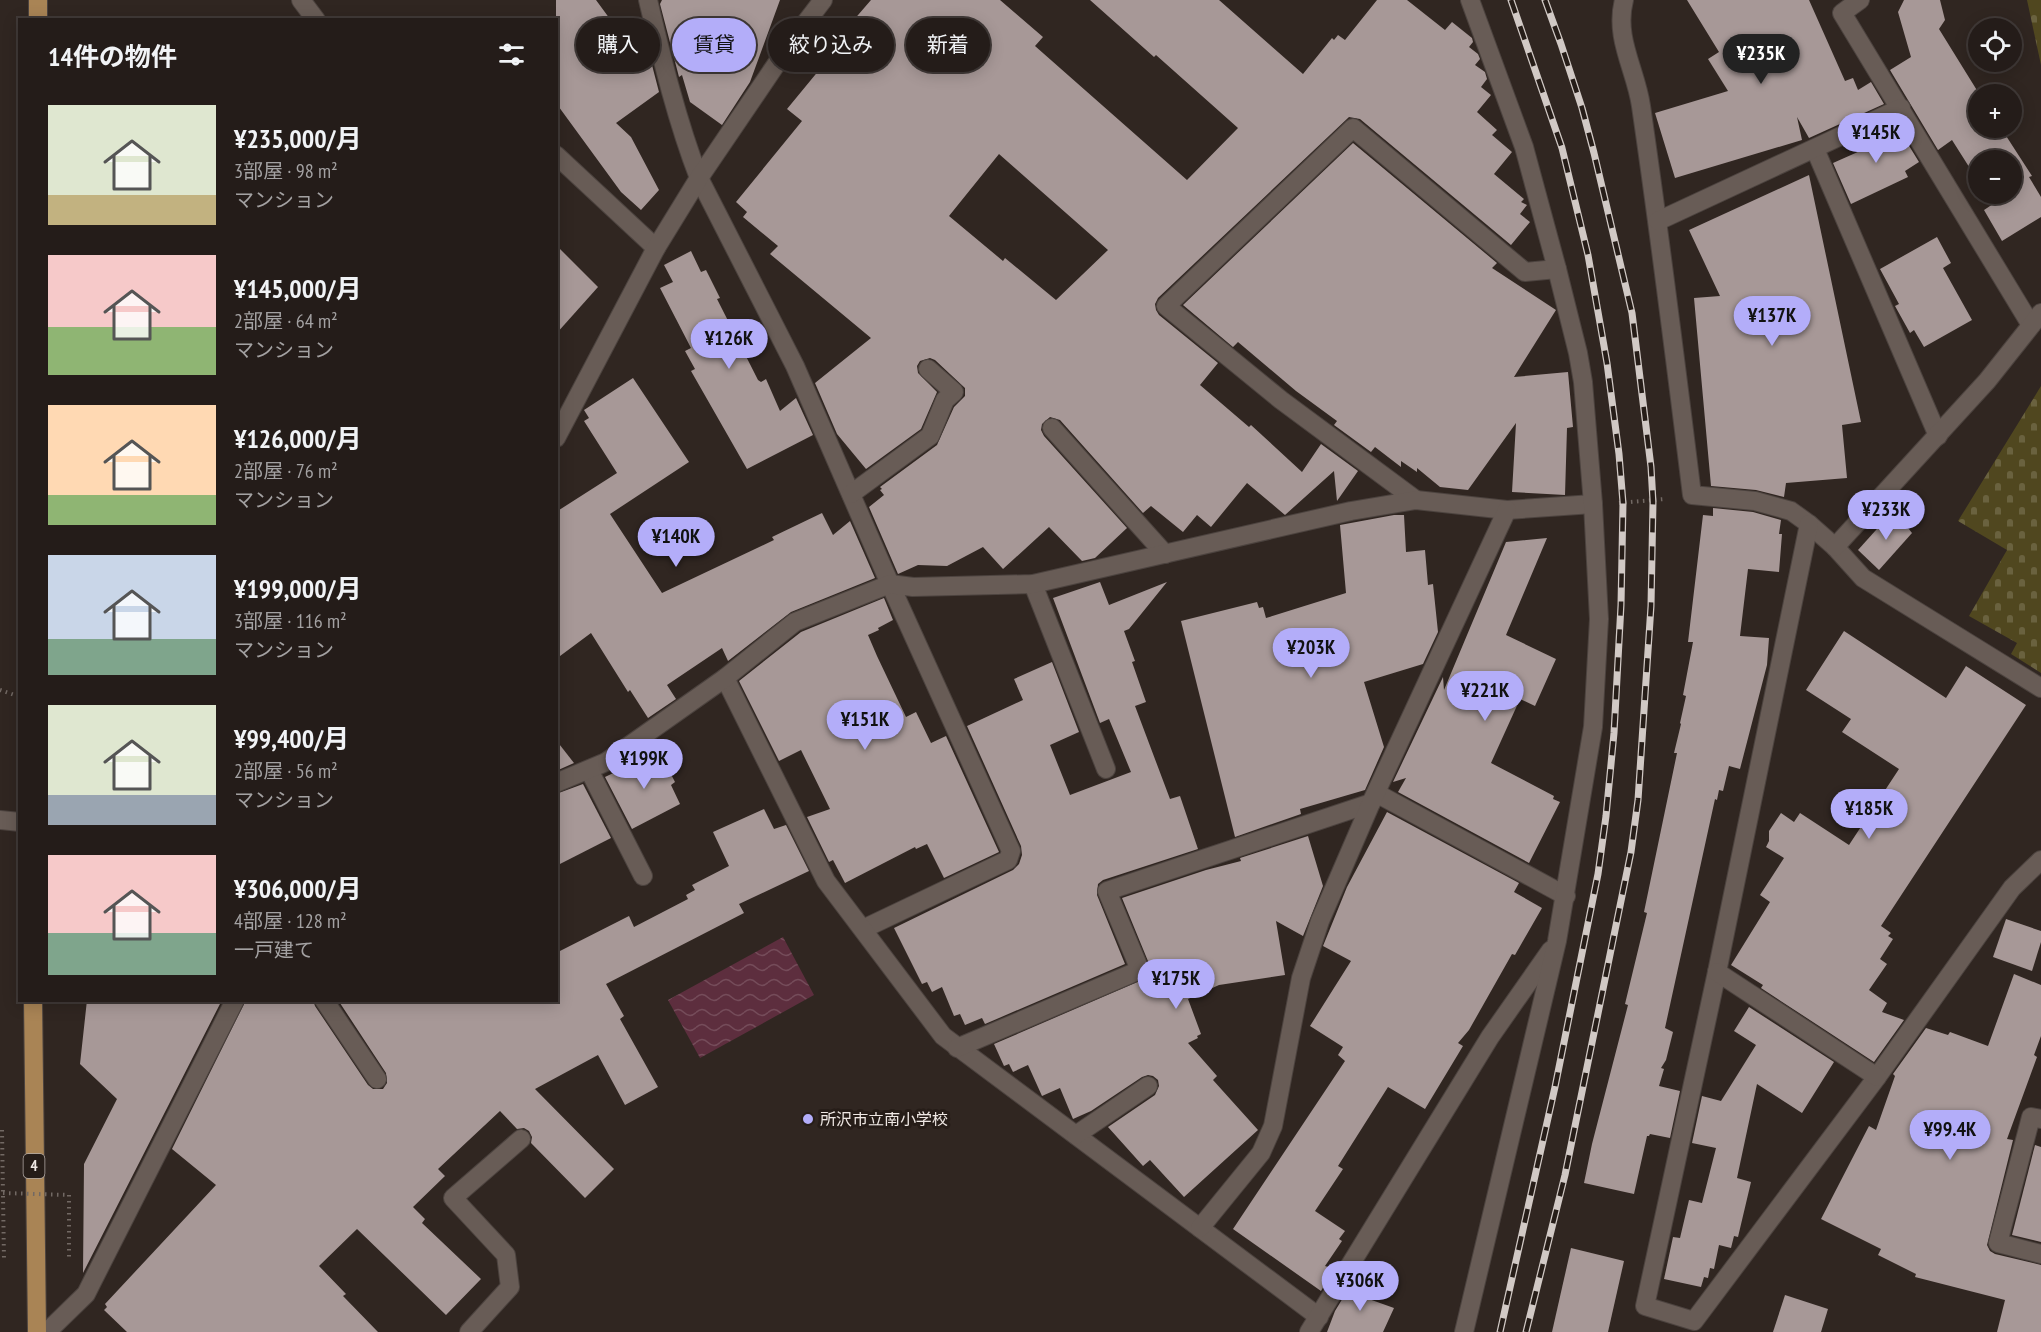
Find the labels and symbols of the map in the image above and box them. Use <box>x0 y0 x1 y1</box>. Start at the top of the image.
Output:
pin: ¥235K <box>1719 34 1803 85</box>
pin: ¥145K <box>1834 113 1918 164</box>
pin: ¥137K <box>1730 296 1814 347</box>
pin: ¥126K <box>687 319 771 370</box>
pin: ¥233K <box>1844 490 1928 541</box>
pin: ¥140K <box>634 517 718 568</box>
pin: ¥203K <box>1269 628 1353 679</box>
pin: ¥221K <box>1443 671 1527 722</box>
pin: ¥151K <box>823 700 907 751</box>
pin: ¥199K <box>602 739 686 790</box>
pin: ¥185K <box>1827 789 1911 840</box>
pin: ¥175K <box>1134 959 1218 1010</box>
place label: 所沢市立南小学校 <box>820 1109 948 1129</box>
pin: ¥99.4K <box>1901 1110 1999 1161</box>
marker: 所沢市立南小学校 <box>801 1112 815 1126</box>
road number: 4 <box>24 1154 44 1178</box>
pin: ¥306K <box>1318 1261 1402 1312</box>

